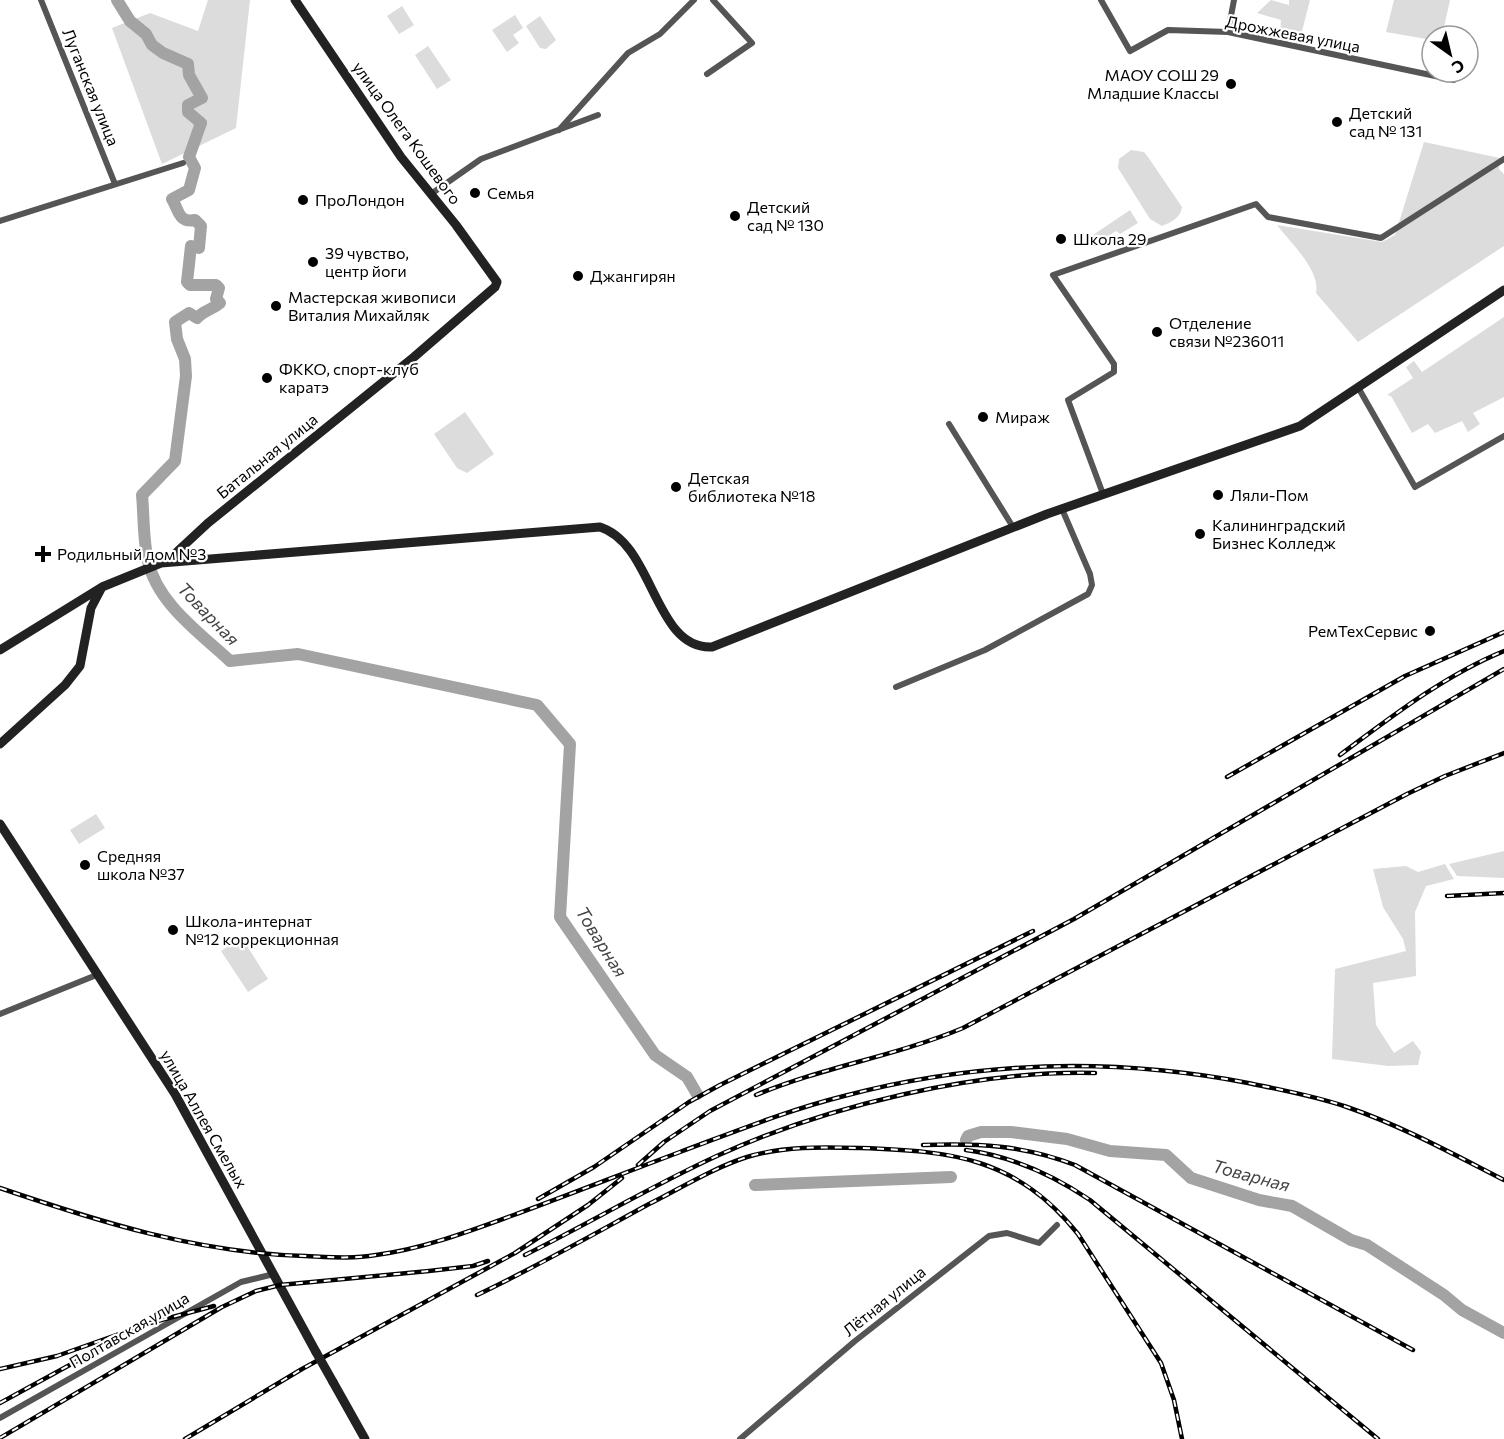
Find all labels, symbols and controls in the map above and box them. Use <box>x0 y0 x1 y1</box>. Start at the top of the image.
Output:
street label: Дрожжевая улица <box>1224 11 1362 56</box>
north arrow <box>1420 24 1480 84</box>
street label: Луганская улица <box>59 25 124 148</box>
text: С <box>1449 56 1469 78</box>
street label: улица Олега Кошевого <box>349 58 466 208</box>
place label: МАОУ СОШ 29 Младшие Классы <box>1087 65 1219 102</box>
marker: МАОУ СОШ 29 Младшие Классы <box>1224 77 1238 91</box>
place label: Детский сад № 131 <box>1349 103 1422 140</box>
marker: Детский сад № 131 <box>1330 115 1344 129</box>
place label: Семья <box>487 183 534 202</box>
marker: Семья <box>468 186 482 200</box>
place label: ПроЛондон <box>315 190 405 209</box>
marker: ПроЛондон <box>296 193 310 207</box>
place label: Детский сад № 130 <box>747 197 824 234</box>
marker: Детский сад № 130 <box>728 209 742 223</box>
place label: Школа 29 <box>1073 229 1147 248</box>
marker: Школа 29 <box>1054 232 1068 246</box>
place label: 39 чувство, центр йоги <box>325 243 409 280</box>
marker: 39 чувство, центр йоги <box>306 255 320 269</box>
place label: Джангирян <box>590 266 676 285</box>
marker: Джангирян <box>571 269 585 283</box>
place label: Мастерская живописи Виталия Михайляк <box>288 287 456 324</box>
marker: Мастерская живописи Виталия Михайляк <box>269 299 283 313</box>
place label: Отделение связи №236011 <box>1169 313 1284 350</box>
marker: Отделение связи №236011 <box>1150 325 1164 339</box>
place label: ФККО, спорт-клуб каратэ <box>279 359 419 396</box>
marker: ФККО, спорт-клуб каратэ <box>260 371 274 385</box>
place label: Мираж <box>995 407 1050 426</box>
street label: Батальная улица <box>212 409 321 502</box>
marker: Мираж <box>976 410 990 424</box>
place label: Детская библиотека №18 <box>688 468 815 505</box>
marker: Детская библиотека №18 <box>669 480 683 494</box>
place label: Ляли-Пом <box>1230 485 1308 504</box>
marker: Ляли-Пом <box>1211 488 1225 502</box>
place label: Калининградский Бизнес Колледж <box>1212 515 1346 552</box>
marker: Калининградский Бизнес Колледж <box>1193 527 1207 541</box>
place label: Родильный дом №3 <box>57 544 206 563</box>
marker: Родильный дом №3 <box>34 545 52 563</box>
water label: Товарная <box>173 577 244 649</box>
place label: РемТехСервис <box>1308 621 1418 640</box>
marker: РемТехСервис <box>1423 624 1437 638</box>
place label: Средняя школа №37 <box>97 846 185 883</box>
marker: Средняя школа №37 <box>78 858 92 872</box>
water label: Товарная <box>571 902 632 981</box>
place label: Школа-интернат №12 коррекционная <box>185 911 339 948</box>
marker: Школа-интернат №12 коррекционная <box>166 923 180 937</box>
street label: улица Аллея Смелых <box>157 1046 252 1192</box>
water label: Товарная <box>1210 1154 1292 1196</box>
street label: Лётная улица <box>839 1262 929 1340</box>
street label: Полтавская улица <box>66 1288 192 1372</box>

